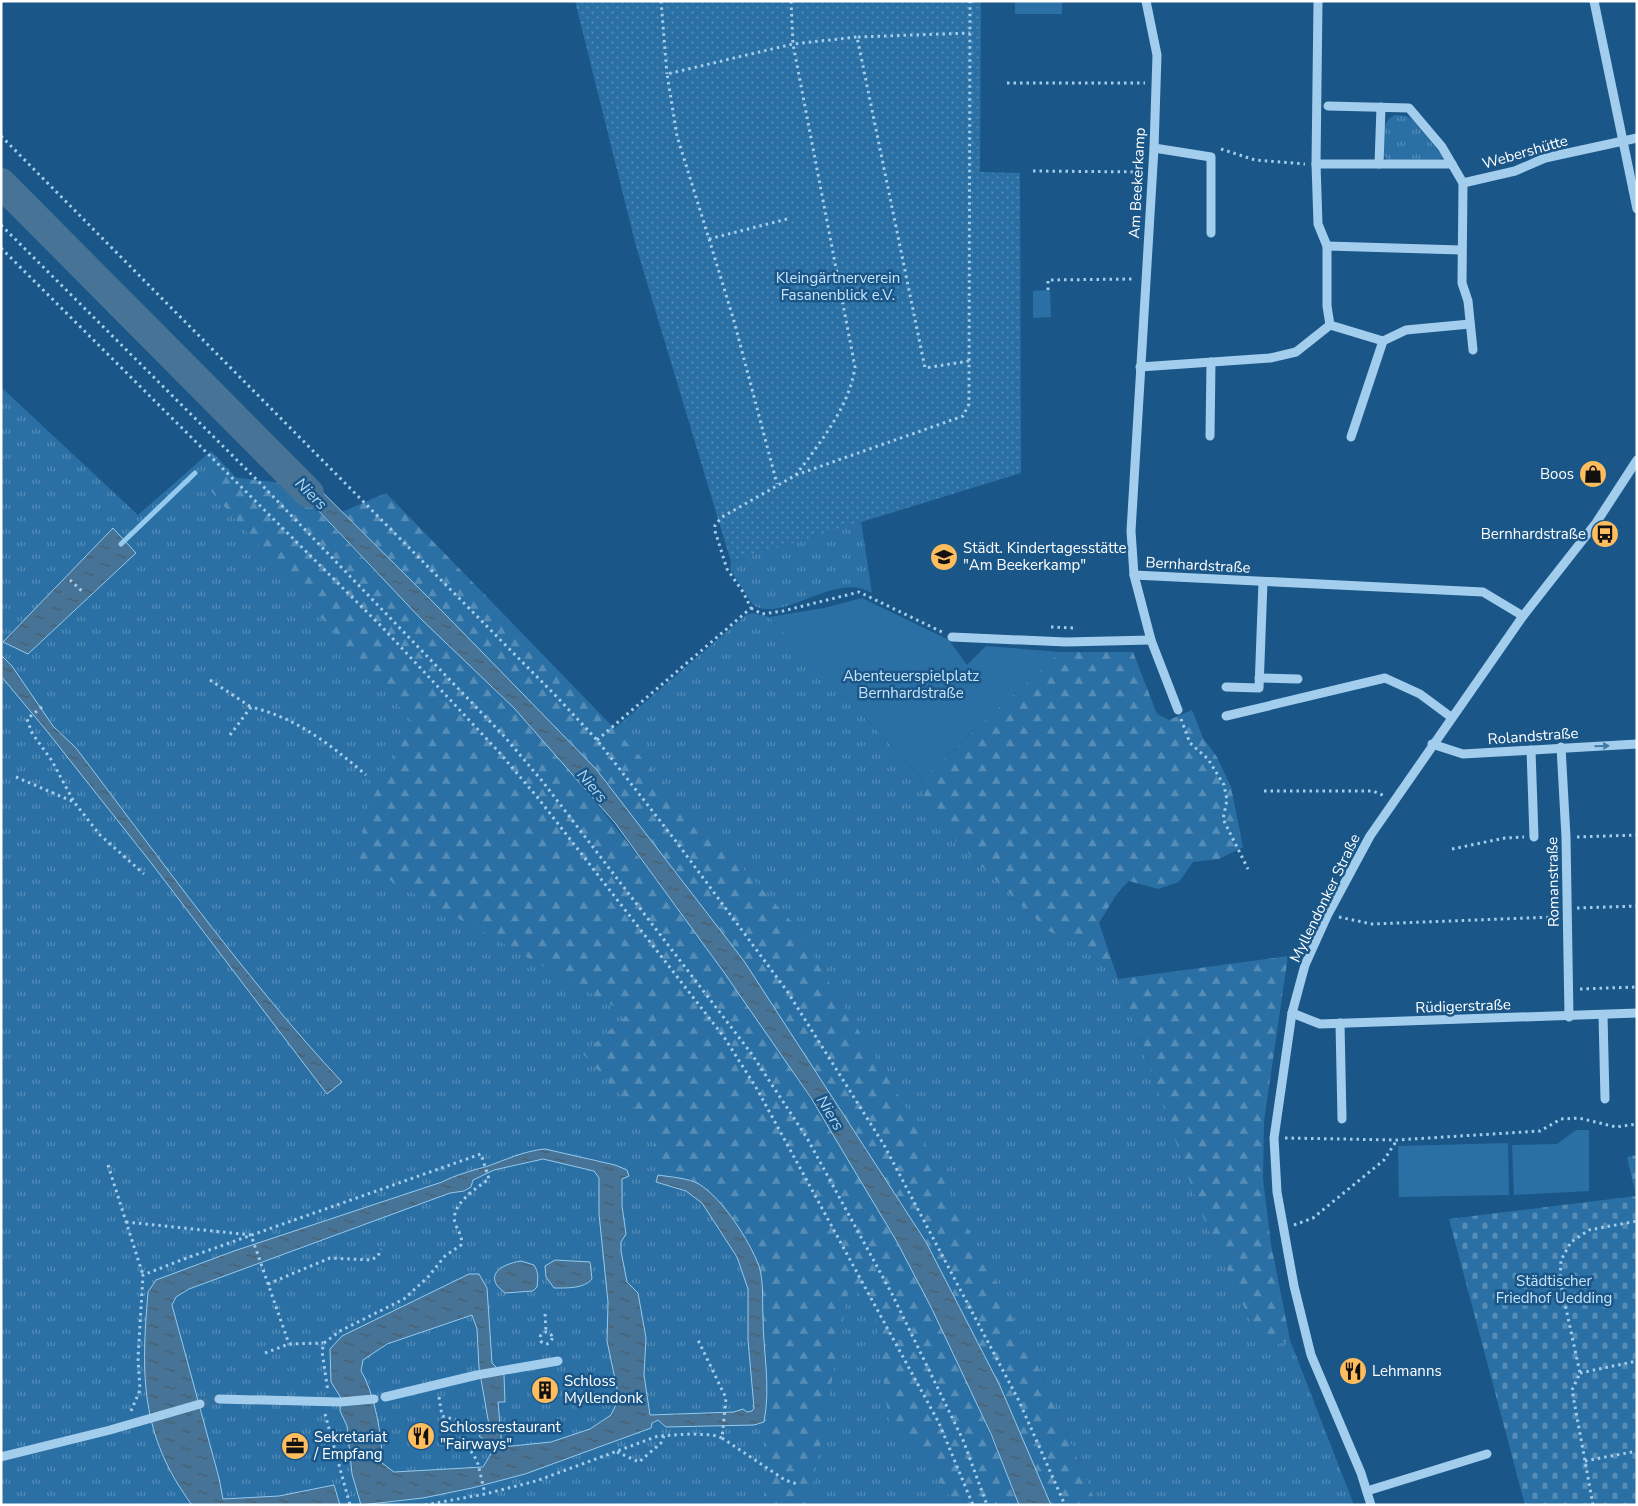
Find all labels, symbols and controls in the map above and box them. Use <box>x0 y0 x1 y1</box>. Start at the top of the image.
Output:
street label: Am Beekerkamp <box>1124 127 1150 239</box>
street label: Webershütte <box>1480 130 1570 174</box>
park label: Kleingärtnerverein Fasanenblick e.V. <box>776 268 900 305</box>
shop icon: Boos <box>1578 459 1608 489</box>
place label: Boos <box>1540 464 1574 484</box>
water label: Niers <box>290 473 332 515</box>
bus stop icon: Bernhardstraße <box>1590 519 1620 549</box>
place label: Bernhardstraße <box>1481 524 1586 544</box>
place label: Städt. Kindertagesstätte "Am Beekerkamp" <box>963 538 1126 575</box>
school or university icon: Städt. Kindertagesstätte "Am Beekerkamp" <box>929 542 959 572</box>
street label: Bernhardstraße <box>1145 552 1251 578</box>
park label: Abenteuerspielplatz Bernhardstraße <box>843 666 979 703</box>
street label: Rolandstraße <box>1487 723 1579 749</box>
one-way arrow <box>1594 741 1610 749</box>
water label: Niers <box>572 765 613 808</box>
street label: Myllendonker Straße <box>1285 830 1365 966</box>
street label: Romanstraße <box>1542 837 1564 927</box>
street label: Rüdigerstraße <box>1415 994 1511 1018</box>
water label: Niers <box>811 1091 849 1135</box>
park label: Städtischer Friedhof Uedding <box>1496 1271 1612 1308</box>
restaurant icon: Lehmanns <box>1338 1356 1368 1386</box>
place label: Lehmanns <box>1372 1361 1442 1381</box>
place label: Schloss Myllendonk <box>564 1371 643 1408</box>
building icon: Schloss Myllendonk <box>530 1375 560 1405</box>
place label: Schlossrestaurant "Fairways" <box>440 1417 562 1454</box>
restaurant icon: Schlossrestaurant "Fairways" <box>406 1421 436 1451</box>
place label: Sekretariat / Empfang <box>313 1427 388 1464</box>
office icon: Sekretariat / Empfang <box>280 1431 310 1461</box>

